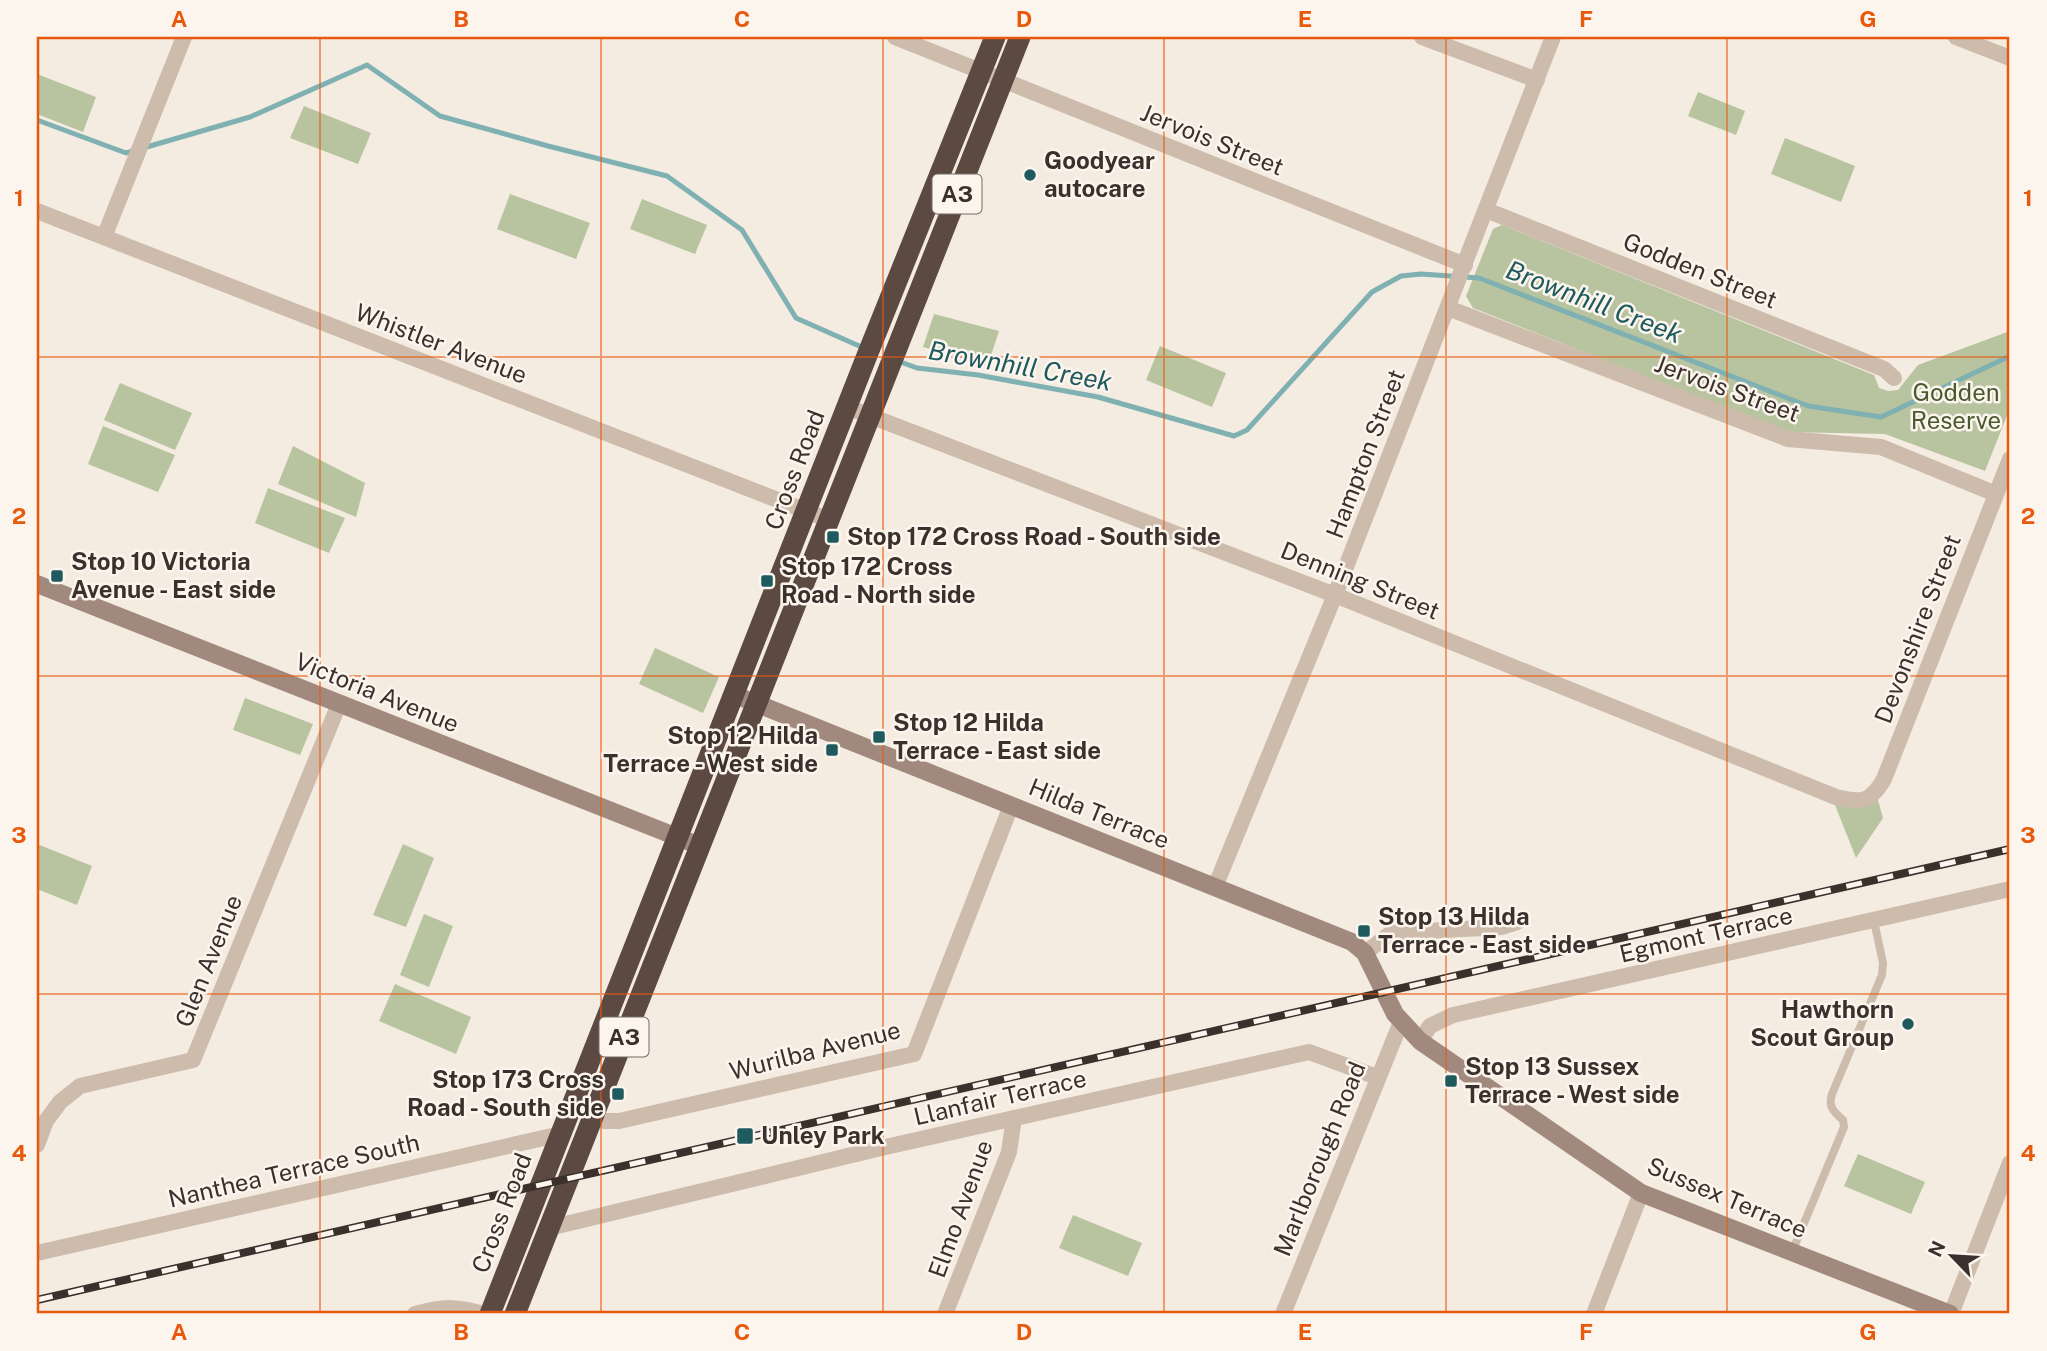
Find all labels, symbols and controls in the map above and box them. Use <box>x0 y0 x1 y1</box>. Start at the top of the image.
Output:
text: A <box>171 5 188 32</box>
text: B <box>453 5 469 32</box>
text: C <box>734 5 750 32</box>
text: D <box>1016 5 1032 32</box>
text: E <box>1298 5 1312 32</box>
text: F <box>1579 5 1593 32</box>
text: G <box>1859 5 1877 32</box>
street label: Jervois Street <box>1137 98 1288 181</box>
place label: Goodyear autocare <box>1044 146 1155 202</box>
marker: Goodyear autocare <box>1022 167 1038 183</box>
road number: A3 <box>932 174 982 214</box>
text: 1 <box>14 184 24 211</box>
text: 1 <box>2023 184 2033 211</box>
street label: Godden Street <box>1619 227 1781 314</box>
water label: Brownhill Creek <box>1502 254 1686 349</box>
street label: Whistler Avenue <box>351 297 531 389</box>
water label: Brownhill Creek <box>926 334 1114 397</box>
street label: Jervois Street <box>1651 349 1804 427</box>
street label: Hampton Street <box>1320 365 1410 542</box>
park label: Godden Reserve <box>1911 378 2001 434</box>
street label: Cross Road <box>758 406 830 533</box>
text: 2 <box>12 502 26 529</box>
text: 2 <box>2021 502 2035 529</box>
place label: Stop 172 Cross Road - South side <box>847 522 1221 550</box>
marker: Stop 172 Cross Road - South side <box>825 529 841 545</box>
street label: Devonshire Street <box>1868 530 1966 727</box>
street label: Denning Street <box>1277 535 1444 625</box>
place label: Stop 10 Victoria Avenue - East side <box>71 547 276 603</box>
place label: Stop 172 Cross Road - North side <box>781 552 975 608</box>
marker: Stop 10 Victoria Avenue - East side <box>49 568 65 584</box>
marker: Stop 172 Cross Road - North side <box>759 573 775 589</box>
street label: Victoria Avenue <box>291 646 463 738</box>
place label: Stop 12 Hilda Terrace - East side <box>893 708 1101 764</box>
place label: Stop 12 Hilda Terrace - West side <box>603 721 818 777</box>
marker: Stop 12 Hilda Terrace - East side <box>871 729 887 745</box>
marker: Stop 12 Hilda Terrace - West side <box>824 742 840 758</box>
street label: Hilda Terrace <box>1025 772 1174 854</box>
text: 3 <box>11 821 27 848</box>
text: 3 <box>2020 821 2036 848</box>
street label: Glen Avenue <box>169 890 247 1031</box>
street label: Egmont Terrace <box>1617 901 1795 968</box>
place label: Stop 13 Hilda Terrace - East side <box>1378 902 1586 958</box>
marker: Stop 13 Hilda Terrace - East side <box>1356 923 1372 939</box>
place label: Hawthorn Scout Group <box>1750 995 1894 1051</box>
street label: Wurilba Avenue <box>726 1015 903 1085</box>
marker: Hawthorn Scout Group <box>1900 1016 1916 1032</box>
road number: A3 <box>600 1018 648 1056</box>
place label: Stop 13 Sussex Terrace - West side <box>1465 1052 1680 1108</box>
street label: Marlborough Road <box>1267 1057 1371 1260</box>
street label: Llanfair Terrace <box>911 1064 1089 1130</box>
place label: Stop 173 Cross Road - South side <box>407 1065 604 1121</box>
marker: Stop 13 Sussex Terrace - West side <box>1443 1073 1459 1089</box>
marker: Stop 173 Cross Road - South side <box>610 1086 626 1102</box>
place label: Unley Park <box>761 1121 885 1149</box>
marker: Unley Park <box>735 1126 755 1146</box>
street label: Nanthea Terrace South <box>165 1127 422 1213</box>
street label: Elmo Avenue <box>922 1136 998 1281</box>
text: 4 <box>11 1139 27 1166</box>
text: 4 <box>2020 1139 2036 1166</box>
street label: Cross Road <box>465 1149 537 1276</box>
street label: Sussex Terrace <box>1643 1151 1811 1243</box>
north arrow <box>1918 1222 1988 1292</box>
text: N <box>1923 1237 1950 1260</box>
text: A <box>171 1318 188 1345</box>
text: B <box>453 1318 469 1345</box>
text: C <box>734 1318 750 1345</box>
text: D <box>1016 1318 1032 1345</box>
text: E <box>1298 1318 1312 1345</box>
text: F <box>1579 1318 1593 1345</box>
text: G <box>1859 1318 1877 1345</box>

